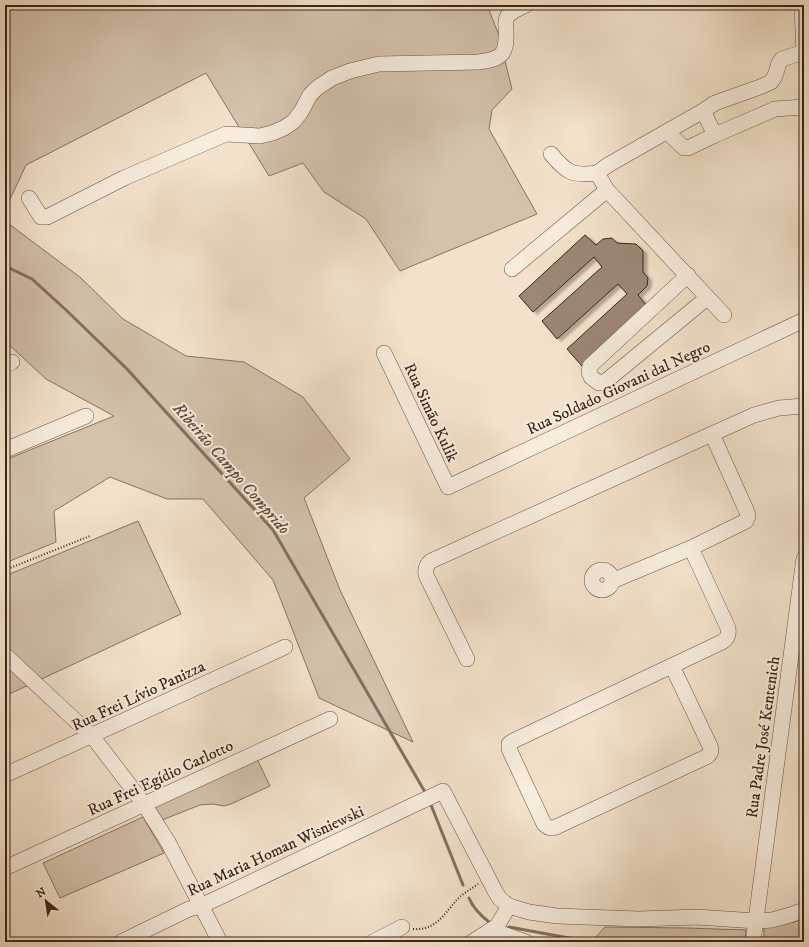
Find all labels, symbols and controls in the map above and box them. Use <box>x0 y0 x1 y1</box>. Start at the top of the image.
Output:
street label: Rua Soldado Giovani dal Negro <box>523 336 714 439</box>
street label: Rua Simão Kulik <box>399 360 463 465</box>
water label: Ribeirão Campo Comprido <box>167 397 295 539</box>
street label: Rua Padre José Kentenich <box>742 654 784 819</box>
street label: Rua Frei Lívio Panizza <box>68 656 209 736</box>
street label: Rua Frei Egídio Carlotto <box>85 735 237 820</box>
street label: Rua Maria Homan Wisniewski <box>184 801 367 901</box>
north arrow <box>26 881 66 921</box>
text: N <box>34 885 49 902</box>

